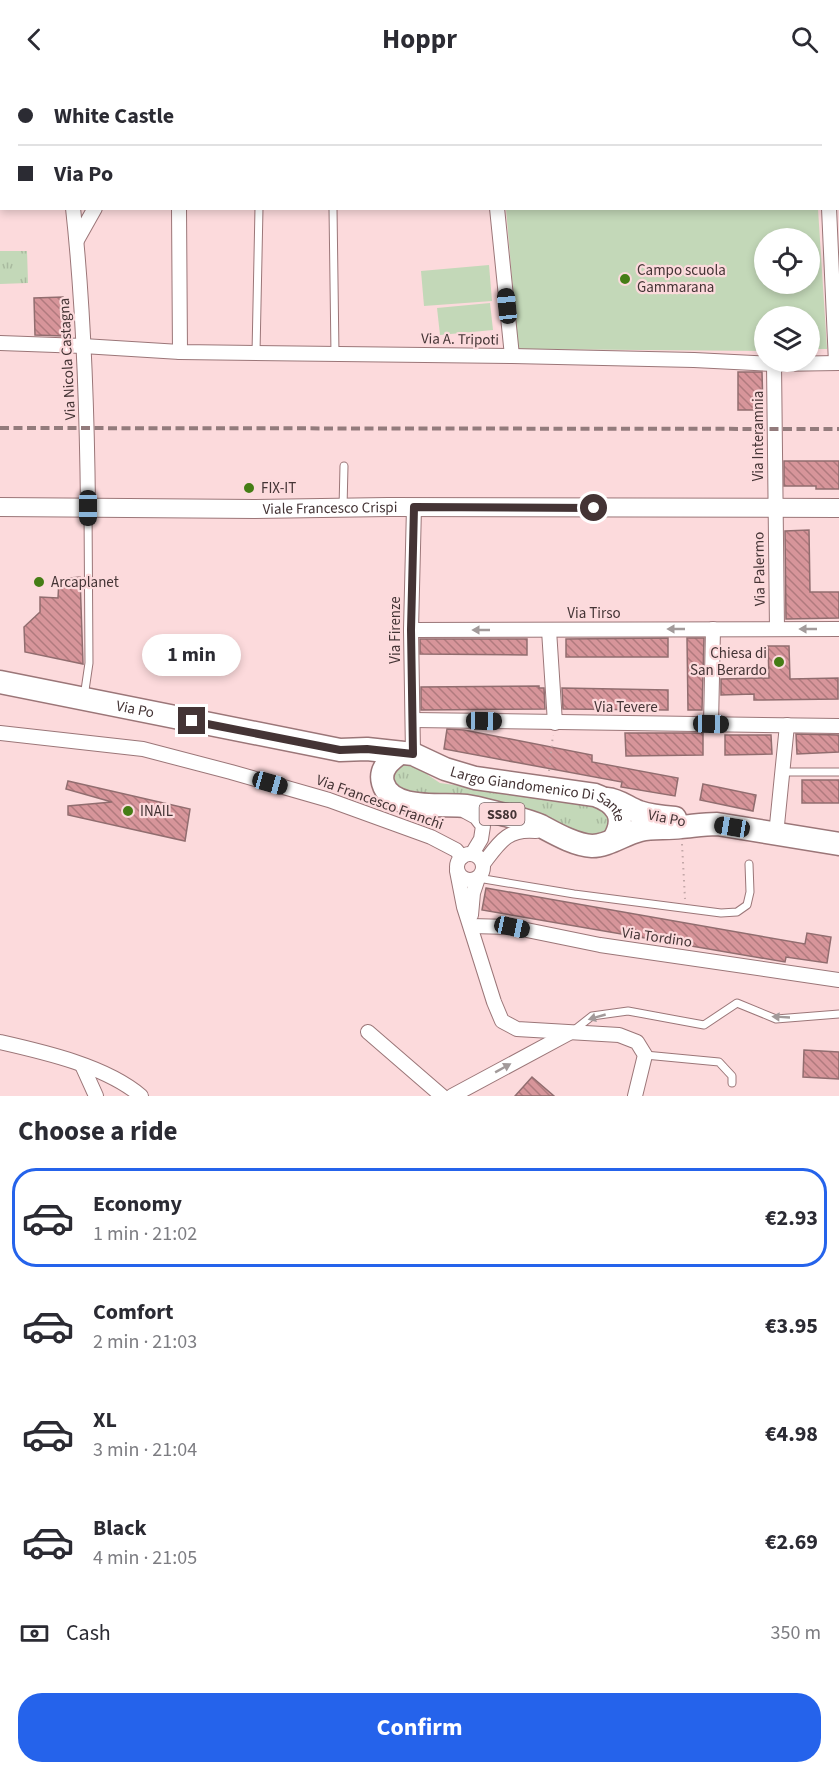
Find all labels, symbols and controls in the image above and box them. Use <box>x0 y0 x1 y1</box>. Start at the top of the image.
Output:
text: Hoppr <box>382 20 457 59</box>
icon: back <box>18 23 51 56</box>
icon: search <box>788 23 821 56</box>
text: White Castle <box>54 100 174 132</box>
text: Via Po <box>54 158 113 190</box>
map controls <box>754 228 820 372</box>
button: locate <box>754 228 820 294</box>
place label: Campo scuola Gammarana <box>637 260 726 298</box>
marker: Campo scuola Gammarana <box>618 272 632 286</box>
car <box>496 287 518 325</box>
street label: Via Nicola Castagna <box>54 297 81 421</box>
button: layers <box>754 306 820 372</box>
street label: Via A. Tripoti <box>421 328 499 351</box>
street label: Via Interamnia <box>748 391 769 481</box>
place label: FIX-IT <box>261 478 296 499</box>
marker: FIX-IT <box>242 481 256 495</box>
car <box>79 490 97 526</box>
route start <box>580 494 607 521</box>
street label: Viale Francesco Crispi <box>262 497 397 520</box>
street label: Via Palermo <box>748 532 771 606</box>
place label: Arcaplanet <box>51 572 119 593</box>
marker: Arcaplanet <box>32 575 46 589</box>
street label: Via Firenze <box>385 596 406 664</box>
street label: Via Tirso <box>567 603 621 624</box>
one-way arrow <box>667 624 686 634</box>
one-way arrow <box>798 624 817 634</box>
one-way arrow <box>472 625 491 635</box>
callout: 1 min <box>142 634 242 676</box>
text: 1 min <box>167 641 216 669</box>
place label: Chiesa di San Berardo <box>690 643 767 681</box>
marker: Chiesa di San Berardo <box>772 655 786 669</box>
street label: Via Po <box>114 696 156 724</box>
street label: Via Tevere <box>594 697 658 718</box>
route end <box>178 707 205 734</box>
car <box>466 712 502 730</box>
car <box>693 715 729 733</box>
street label: Largo Giandomenico Di Sante <box>448 761 630 823</box>
car <box>250 769 290 797</box>
street label: Via Francesco Franchi <box>313 770 446 835</box>
place label: INAIL <box>140 801 173 822</box>
road number: SS80 <box>480 803 524 825</box>
marker: INAIL <box>121 804 135 818</box>
street label: Via Po <box>646 805 688 832</box>
car <box>713 815 751 839</box>
car <box>493 914 531 940</box>
street label: Via Tordino <box>621 922 693 953</box>
one-way arrow <box>588 1013 606 1022</box>
one-way arrow <box>771 1013 790 1022</box>
one-way arrow <box>495 1063 512 1073</box>
text: Choose a ride <box>18 1112 178 1151</box>
text: Economy <box>93 1188 182 1220</box>
icon: car <box>21 1191 75 1245</box>
text: €2.93 <box>765 1202 818 1234</box>
text: 1 min · 21:02 <box>93 1220 197 1248</box>
text: Comfort <box>93 1296 174 1328</box>
icon: car <box>21 1299 75 1353</box>
text: €3.95 <box>765 1310 818 1342</box>
text: 2 min · 21:03 <box>93 1328 197 1356</box>
text: XL <box>93 1404 117 1436</box>
icon: car <box>21 1407 75 1461</box>
text: €4.98 <box>765 1418 818 1450</box>
text: 3 min · 21:04 <box>93 1436 197 1464</box>
text: Black <box>93 1512 147 1544</box>
icon: car <box>21 1515 75 1569</box>
text: €2.69 <box>765 1526 818 1558</box>
text: 4 min · 21:05 <box>93 1544 197 1572</box>
icon: cash <box>18 1617 51 1650</box>
text: Cash <box>66 1617 111 1649</box>
text: 350 m <box>771 1619 821 1647</box>
button: Confirm <box>18 1693 821 1762</box>

